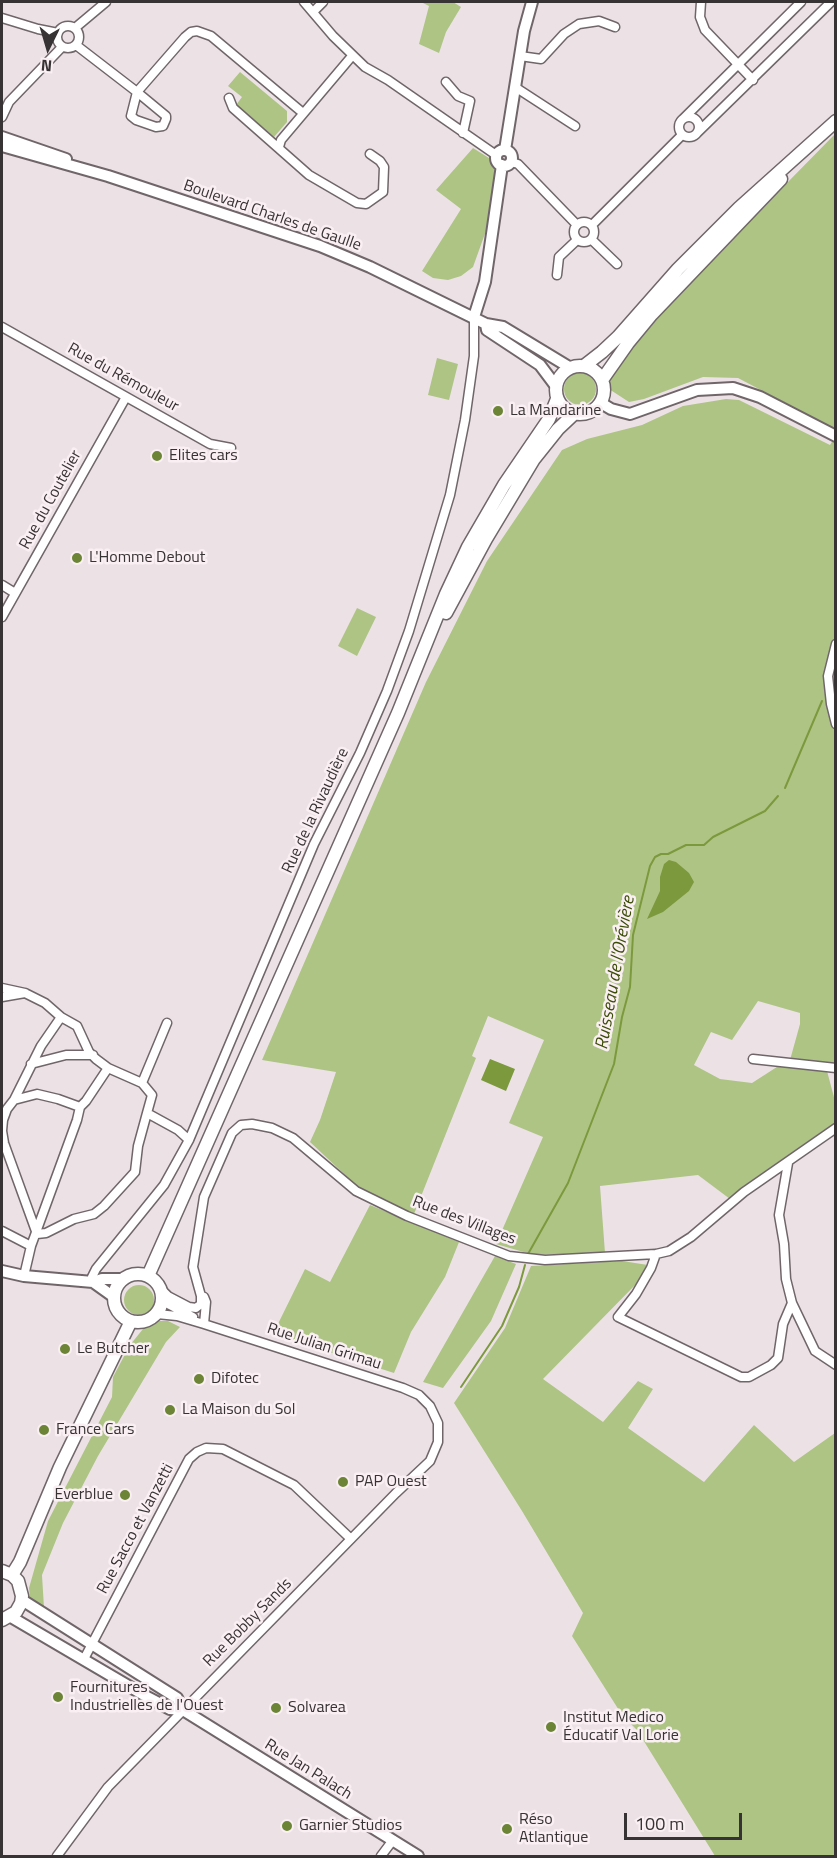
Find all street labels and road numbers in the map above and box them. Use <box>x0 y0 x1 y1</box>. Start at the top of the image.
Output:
street label: Boulevard Charles de Gaulle <box>181 177 363 255</box>
street label: Rue du Rémouleur <box>64 339 182 417</box>
street label: Rue du Coutelier <box>16 447 86 553</box>
street label: Rue de la Rivaudière <box>279 745 353 877</box>
street label: Rue des Villages <box>410 1192 518 1250</box>
street label: Rue Julian Grimau <box>264 1319 384 1375</box>
street label: Rue Sacco et Vanzetti <box>93 1460 179 1598</box>
street label: Rue Bobby Sands <box>200 1575 296 1671</box>
street label: Rue Jan Palach <box>261 1736 355 1804</box>

